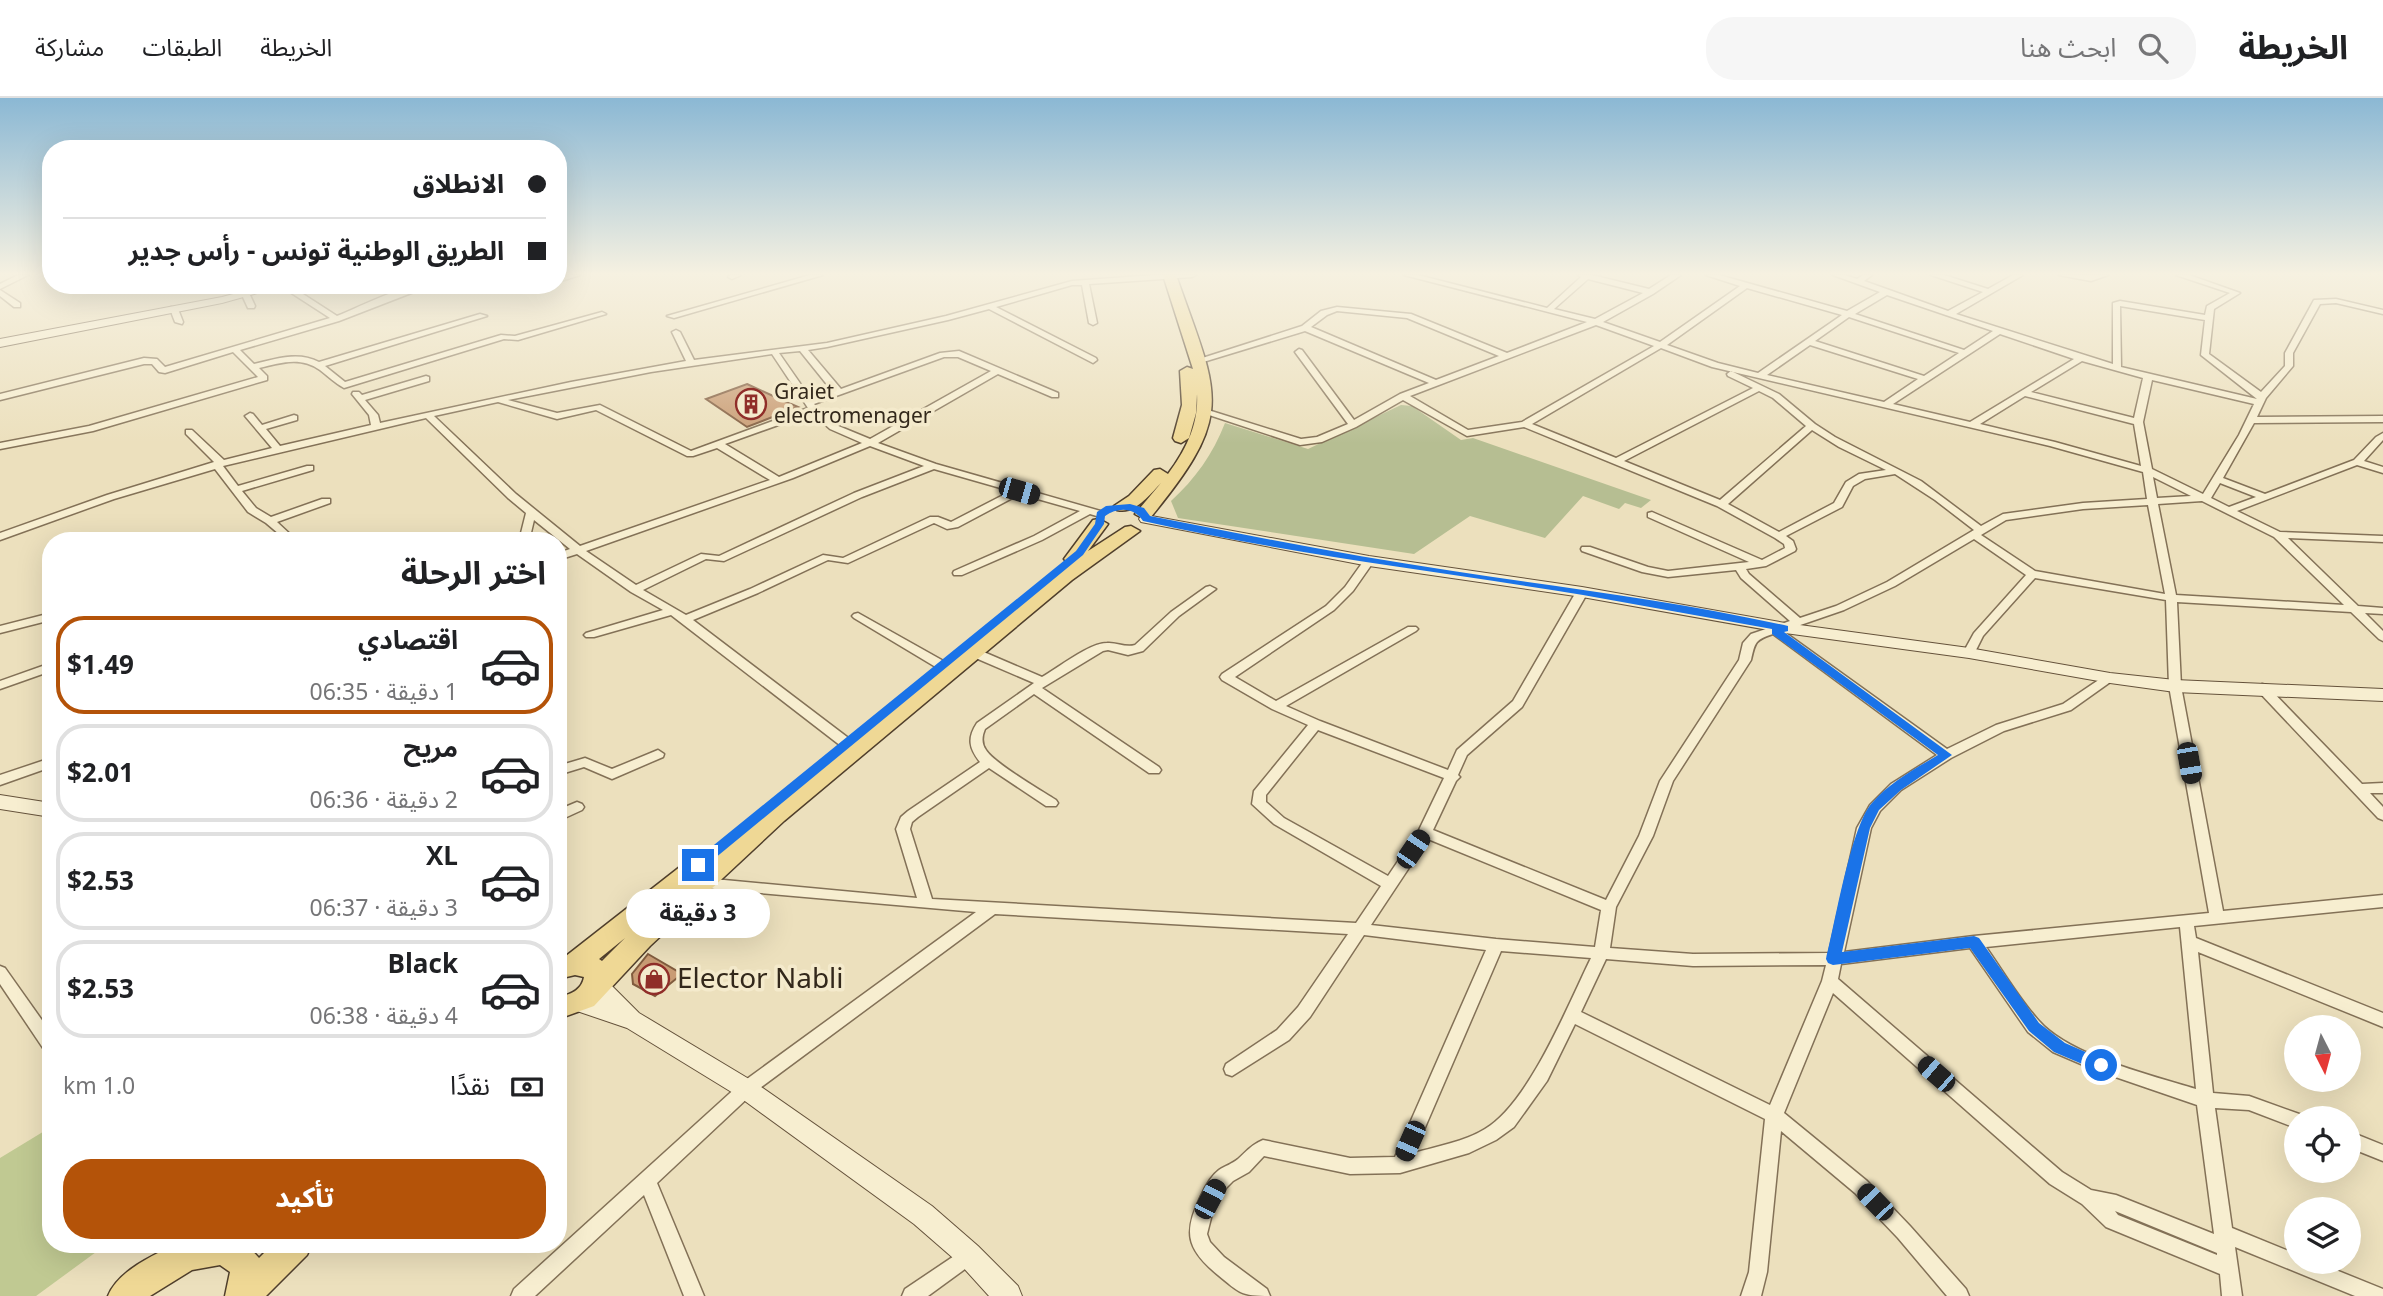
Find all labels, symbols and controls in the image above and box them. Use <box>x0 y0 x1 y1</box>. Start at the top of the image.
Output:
text: الخريطة <box>2238 14 2348 83</box>
search box <box>1706 17 2196 80</box>
text: ابحث هنا <box>2020 21 2116 76</box>
text: مشاركة <box>35 23 104 74</box>
text: الطبقات <box>142 23 222 74</box>
text: الخريطة <box>260 23 332 74</box>
icon: search <box>2134 29 2172 67</box>
text: الانطلاق <box>413 157 504 212</box>
text: الطريق الوطنية تونس - رأس جدير <box>129 224 504 279</box>
place label: Graiet electromenager <box>774 370 932 438</box>
building icon: Graiet electromenager <box>734 387 768 421</box>
car <box>996 475 1043 507</box>
text: اختر الرحلة <box>401 540 546 608</box>
text: اقتصادي <box>358 613 458 668</box>
icon: car <box>479 634 542 697</box>
text: $1.49 <box>67 638 134 693</box>
text: 1 دقيقة · 06:35 <box>310 668 458 717</box>
text: مريح <box>403 721 458 776</box>
car <box>2176 740 2203 786</box>
icon: car <box>479 742 542 805</box>
text: $2.01 <box>67 746 134 801</box>
text: 2 دقيقة · 06:36 <box>310 776 458 825</box>
car <box>1393 826 1434 872</box>
text: XL <box>426 829 458 884</box>
route end <box>682 849 714 881</box>
icon: car <box>479 850 542 913</box>
text: $2.53 <box>67 854 134 909</box>
text: 3 دقيقة · 06:37 <box>310 884 458 933</box>
text: 3 دقيقة <box>659 889 737 938</box>
callout: 3 دقيقة <box>626 890 770 938</box>
text: Black <box>387 937 458 992</box>
place label: Elector Nabli <box>677 950 844 1009</box>
icon: car <box>479 958 542 1021</box>
text: $2.53 <box>67 962 134 1017</box>
shop icon: Elector Nabli <box>637 962 671 996</box>
text: 4 دقيقة · 06:38 <box>310 992 458 1041</box>
north arrow <box>2284 1015 2361 1092</box>
map controls <box>2284 1015 2361 1274</box>
route start <box>2085 1049 2117 1081</box>
car <box>1914 1052 1959 1096</box>
text: نقدًا <box>450 1059 490 1114</box>
text: 1.0 km <box>63 1062 135 1111</box>
icon: cash <box>508 1068 546 1106</box>
button: locate <box>2284 1106 2361 1183</box>
car <box>1392 1118 1429 1164</box>
button: تأكيد <box>63 1159 546 1239</box>
car <box>1191 1176 1230 1222</box>
car <box>1853 1180 1898 1224</box>
button: layers <box>2284 1197 2361 1274</box>

